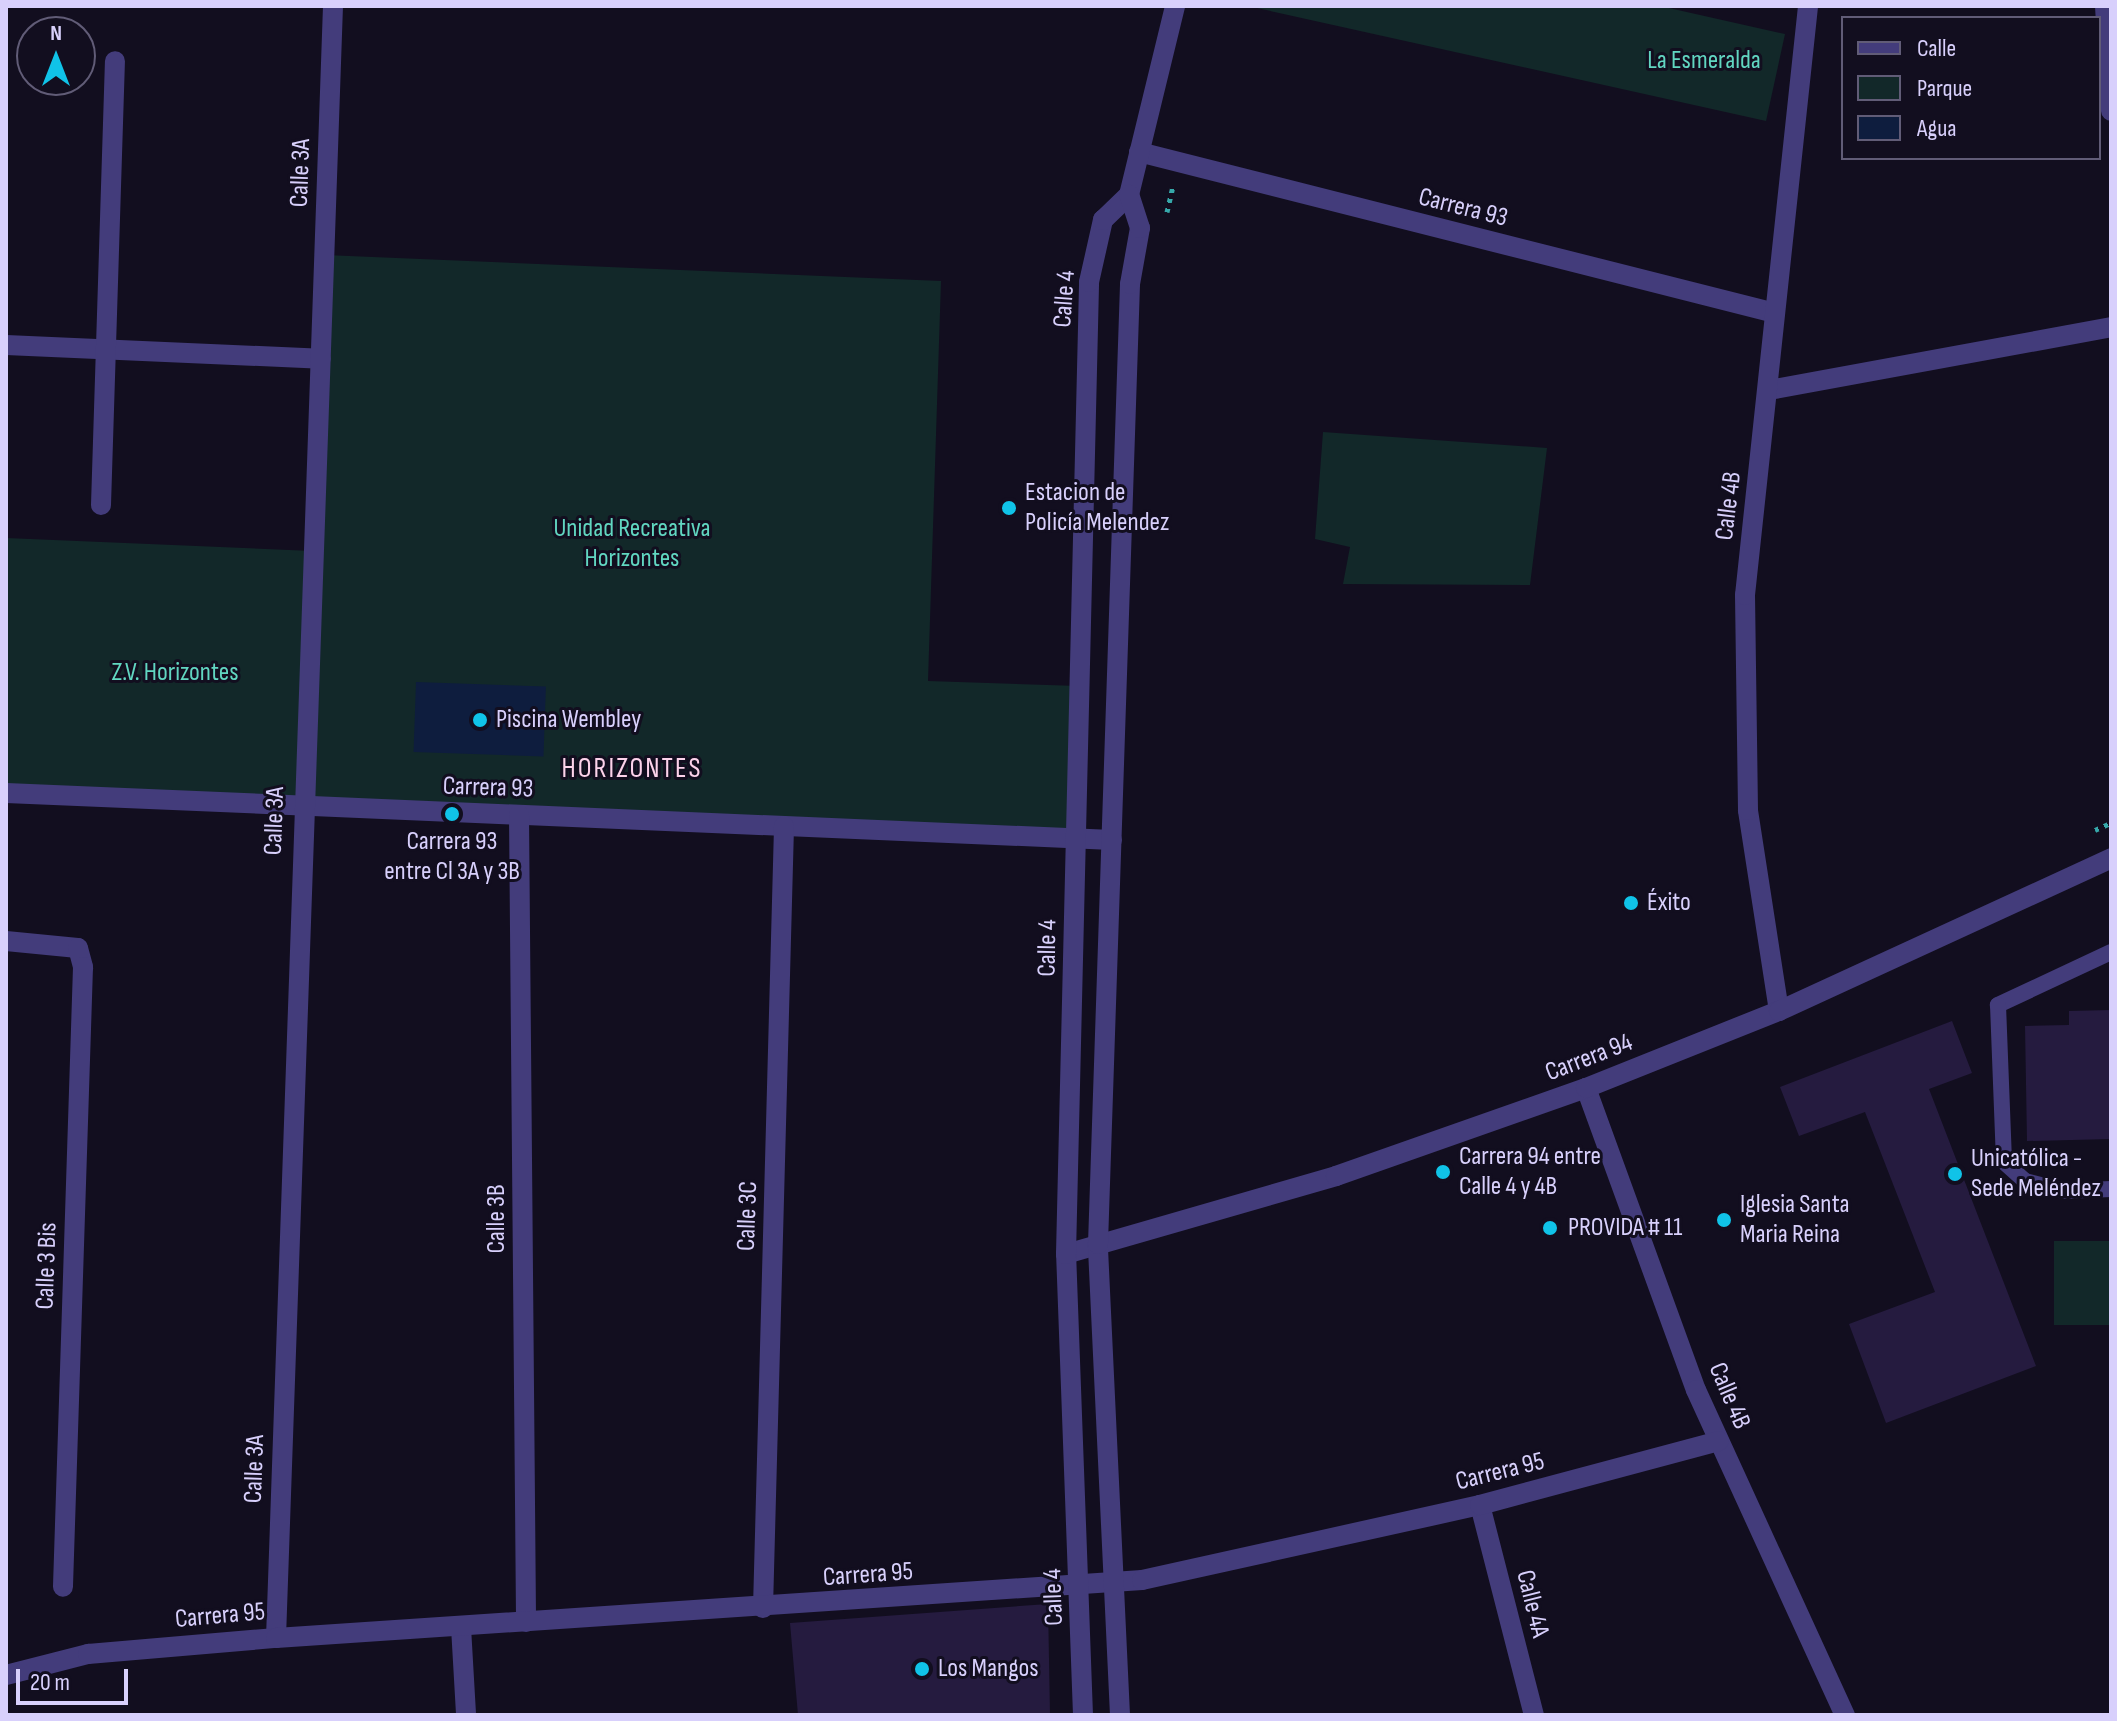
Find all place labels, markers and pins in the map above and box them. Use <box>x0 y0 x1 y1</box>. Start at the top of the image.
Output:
place label: Estacion de Policía Melendez <box>1025 477 1169 538</box>
marker: Estacion de Policía Melendez <box>1000 499 1018 517</box>
place label: Piscina Wembley <box>496 704 641 736</box>
marker: Piscina Wembley <box>471 711 489 729</box>
marker: Carrera 93 entre Cl 3A y 3B <box>443 805 461 823</box>
place label: Carrera 93 entre Cl 3A y 3B <box>384 826 520 888</box>
place label: Éxito <box>1647 887 1691 919</box>
marker: Éxito <box>1622 894 1640 912</box>
place label: Carrera 94 entre Calle 4 y 4B <box>1459 1141 1601 1202</box>
place label: Unicatólica - Sede Meléndez <box>1971 1143 2101 1204</box>
marker: Carrera 94 entre Calle 4 y 4B <box>1434 1163 1452 1181</box>
marker: Unicatólica - Sede Meléndez <box>1946 1165 1964 1183</box>
place label: Iglesia Santa Maria Reina <box>1740 1189 1849 1250</box>
marker: Iglesia Santa Maria Reina <box>1715 1211 1733 1229</box>
place label: PROVIDA # 11 <box>1568 1212 1682 1244</box>
marker: PROVIDA # 11 <box>1539 1217 1561 1239</box>
place label: Los Mangos <box>938 1653 1039 1685</box>
marker: Los Mangos <box>913 1660 931 1678</box>

